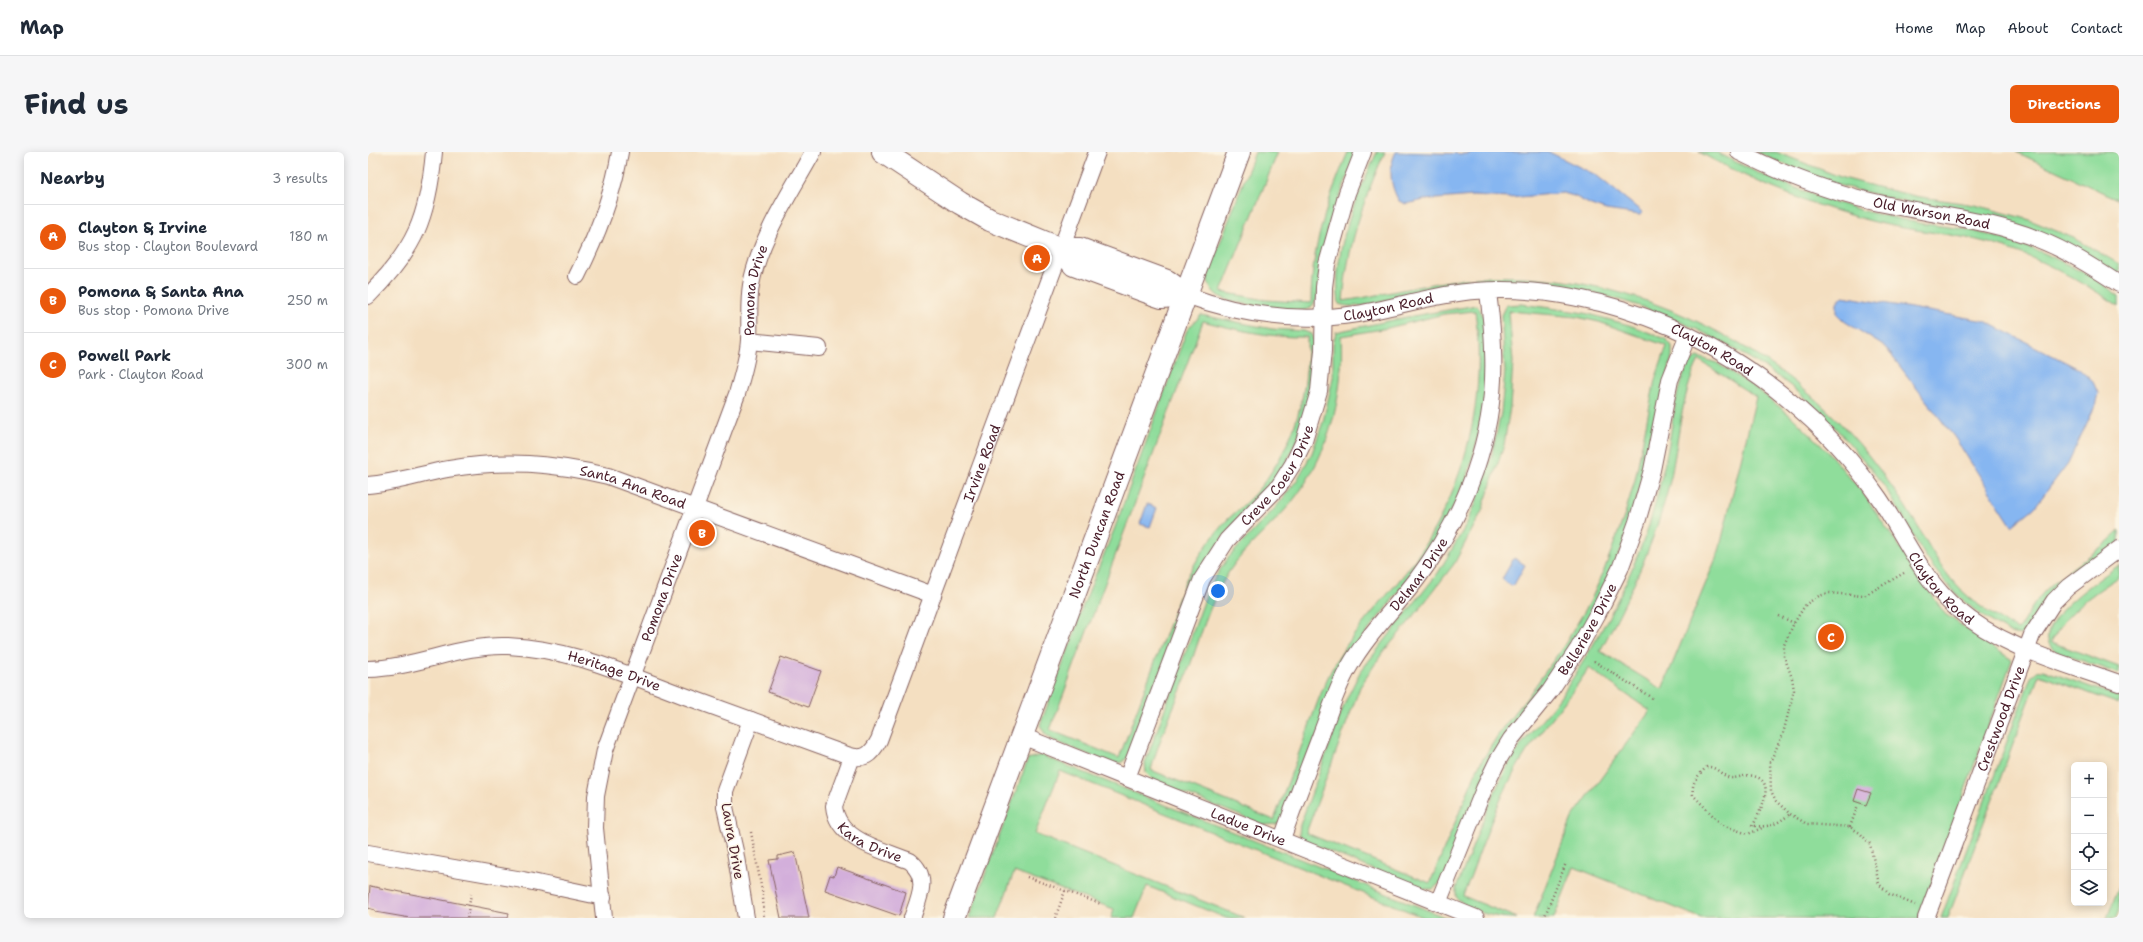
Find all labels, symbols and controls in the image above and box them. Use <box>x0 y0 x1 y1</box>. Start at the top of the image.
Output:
text: Map <box>20 15 64 40</box>
text: Home <box>1895 19 1934 37</box>
text: Map <box>1956 19 1986 37</box>
text: About <box>2008 19 2049 37</box>
text: Contact <box>2071 19 2123 37</box>
text: Find us <box>24 85 129 123</box>
button: Directions <box>2010 85 2119 123</box>
text: Nearby <box>40 167 105 189</box>
text: 3 results <box>272 170 328 187</box>
street label: Old Warson Road <box>1871 193 1992 233</box>
text: Clayton & Irvine <box>78 218 207 238</box>
text: A <box>48 228 58 245</box>
text: 180 m <box>289 228 328 245</box>
text: Bus stop · Clayton Boulevard <box>78 238 258 255</box>
street label: Pomona Drive <box>740 242 772 336</box>
pin: A <box>1024 243 1050 273</box>
text: Pomona & Santa Ana <box>78 282 244 302</box>
street label: Clayton Road <box>1342 288 1435 325</box>
text: B <box>49 292 57 309</box>
text: 250 m <box>287 292 328 309</box>
text: Bus stop · Pomona Drive <box>78 302 229 319</box>
street label: Clayton Road <box>1668 319 1757 380</box>
text: Powell Park <box>78 346 171 366</box>
text: C <box>49 356 57 373</box>
text: 300 m <box>285 356 328 373</box>
text: Park · Clayton Road <box>78 366 204 383</box>
street label: Irvine Road <box>959 422 1004 504</box>
street label: Creve Coeur Drive <box>1237 423 1317 530</box>
street label: Santa Ana Road <box>578 461 689 513</box>
street label: North Duncan Road <box>1065 468 1129 601</box>
pin: B <box>689 518 715 548</box>
street label: Delmar Drive <box>1386 534 1452 615</box>
street label: Clayton Road <box>1905 548 1978 629</box>
street label: Pomona Drive <box>637 551 686 644</box>
street label: Bellerieve Drive <box>1554 580 1621 679</box>
your location <box>1208 581 1228 601</box>
pin: C <box>1818 622 1844 652</box>
street label: Heritage Drive <box>566 646 664 695</box>
street label: Crestwood Drive <box>1973 663 2029 774</box>
map controls <box>2071 762 2107 906</box>
button: + <box>2071 762 2107 798</box>
button: − <box>2071 798 2107 834</box>
street label: Laura Drive <box>717 801 749 881</box>
street label: Ladue Drive <box>1208 804 1289 850</box>
street label: Kara Drive <box>834 818 905 866</box>
button: locate <box>2071 834 2107 870</box>
button: layers <box>2071 870 2107 906</box>

